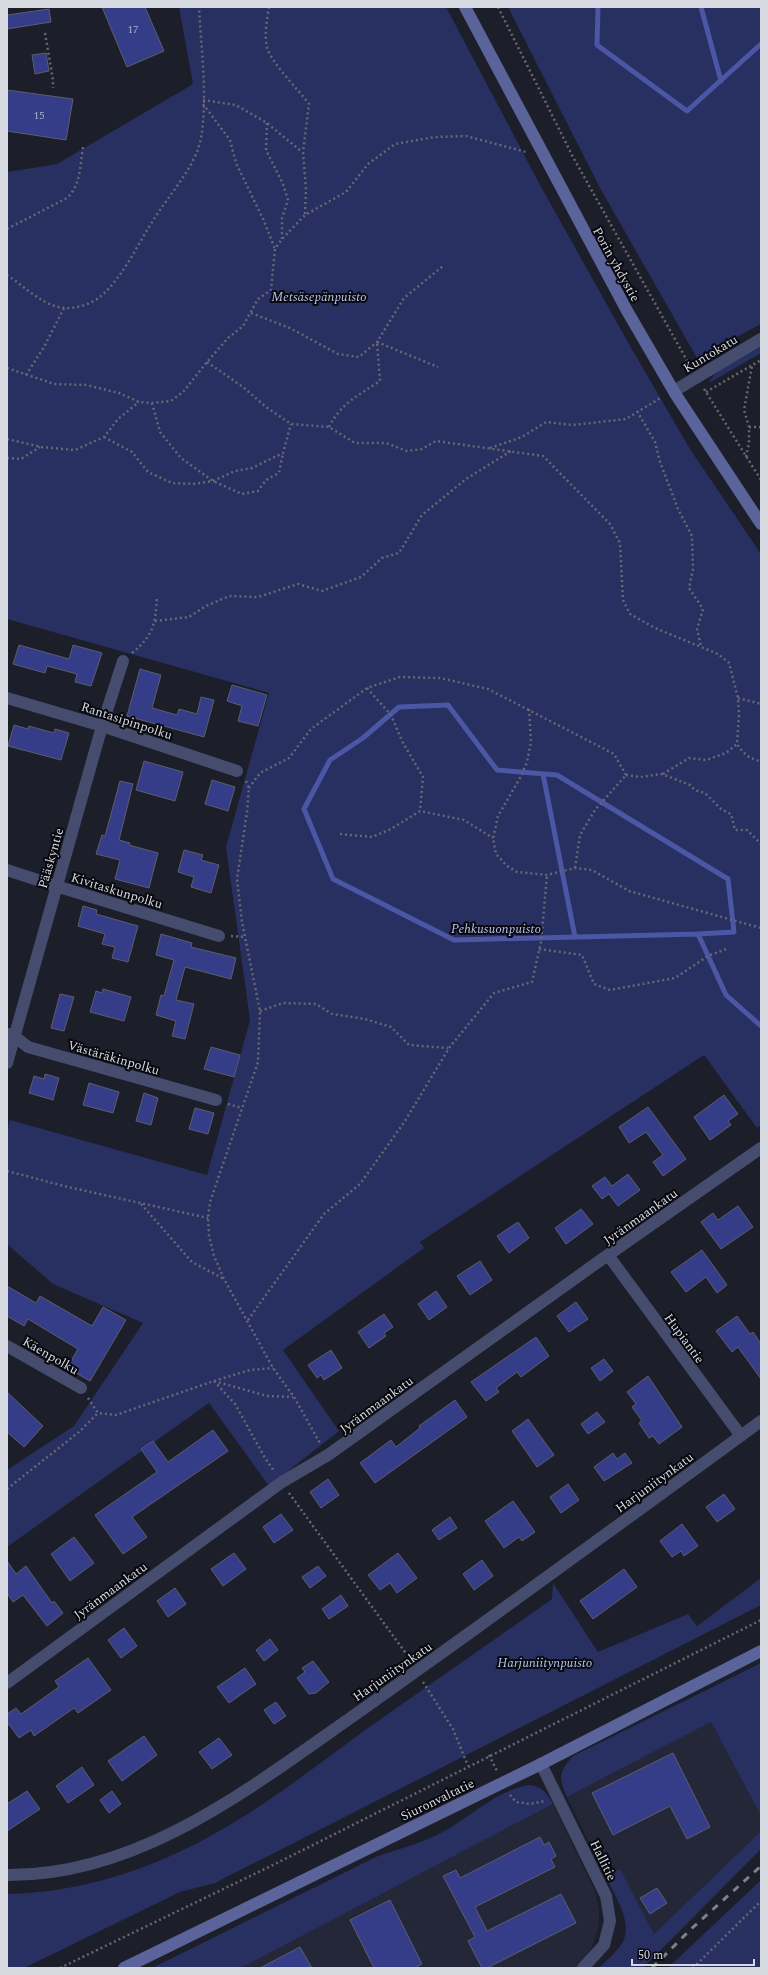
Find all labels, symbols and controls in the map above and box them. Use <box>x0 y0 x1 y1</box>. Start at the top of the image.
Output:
house number: 17 <box>128 21 139 38</box>
house number: 15 <box>34 107 45 124</box>
street label: Porin yhdystie <box>587 223 645 306</box>
park label: Metsäsepänpuisto <box>271 287 367 307</box>
street label: Kuntokatu <box>679 330 742 378</box>
street label: Rantasipinpolku <box>78 697 175 745</box>
street label: Pääskyntie <box>33 826 69 891</box>
street label: Kivitaskunpolku <box>68 868 165 914</box>
park label: Pehkusuonpuisto <box>451 919 541 939</box>
street label: Västäräkinpolku <box>65 1035 162 1081</box>
street label: Jyränmaankatu <box>599 1184 682 1250</box>
street label: Hupiantie <box>659 1309 709 1368</box>
street label: Käenpolku <box>19 1332 82 1380</box>
street label: Jyränmaankatu <box>335 1371 418 1438</box>
street label: Harjuniitynkatu <box>611 1447 698 1518</box>
street label: Jyränmaankatu <box>69 1557 152 1624</box>
street label: Harjuniitynkatu <box>349 1637 436 1707</box>
park label: Harjuniitynpuisto <box>498 1653 592 1673</box>
street label: Siuronvaltatie <box>397 1773 478 1826</box>
street label: Hallitie <box>585 1837 622 1884</box>
scale bar <box>632 1941 754 1967</box>
text: 50 m <box>638 1946 663 1965</box>

